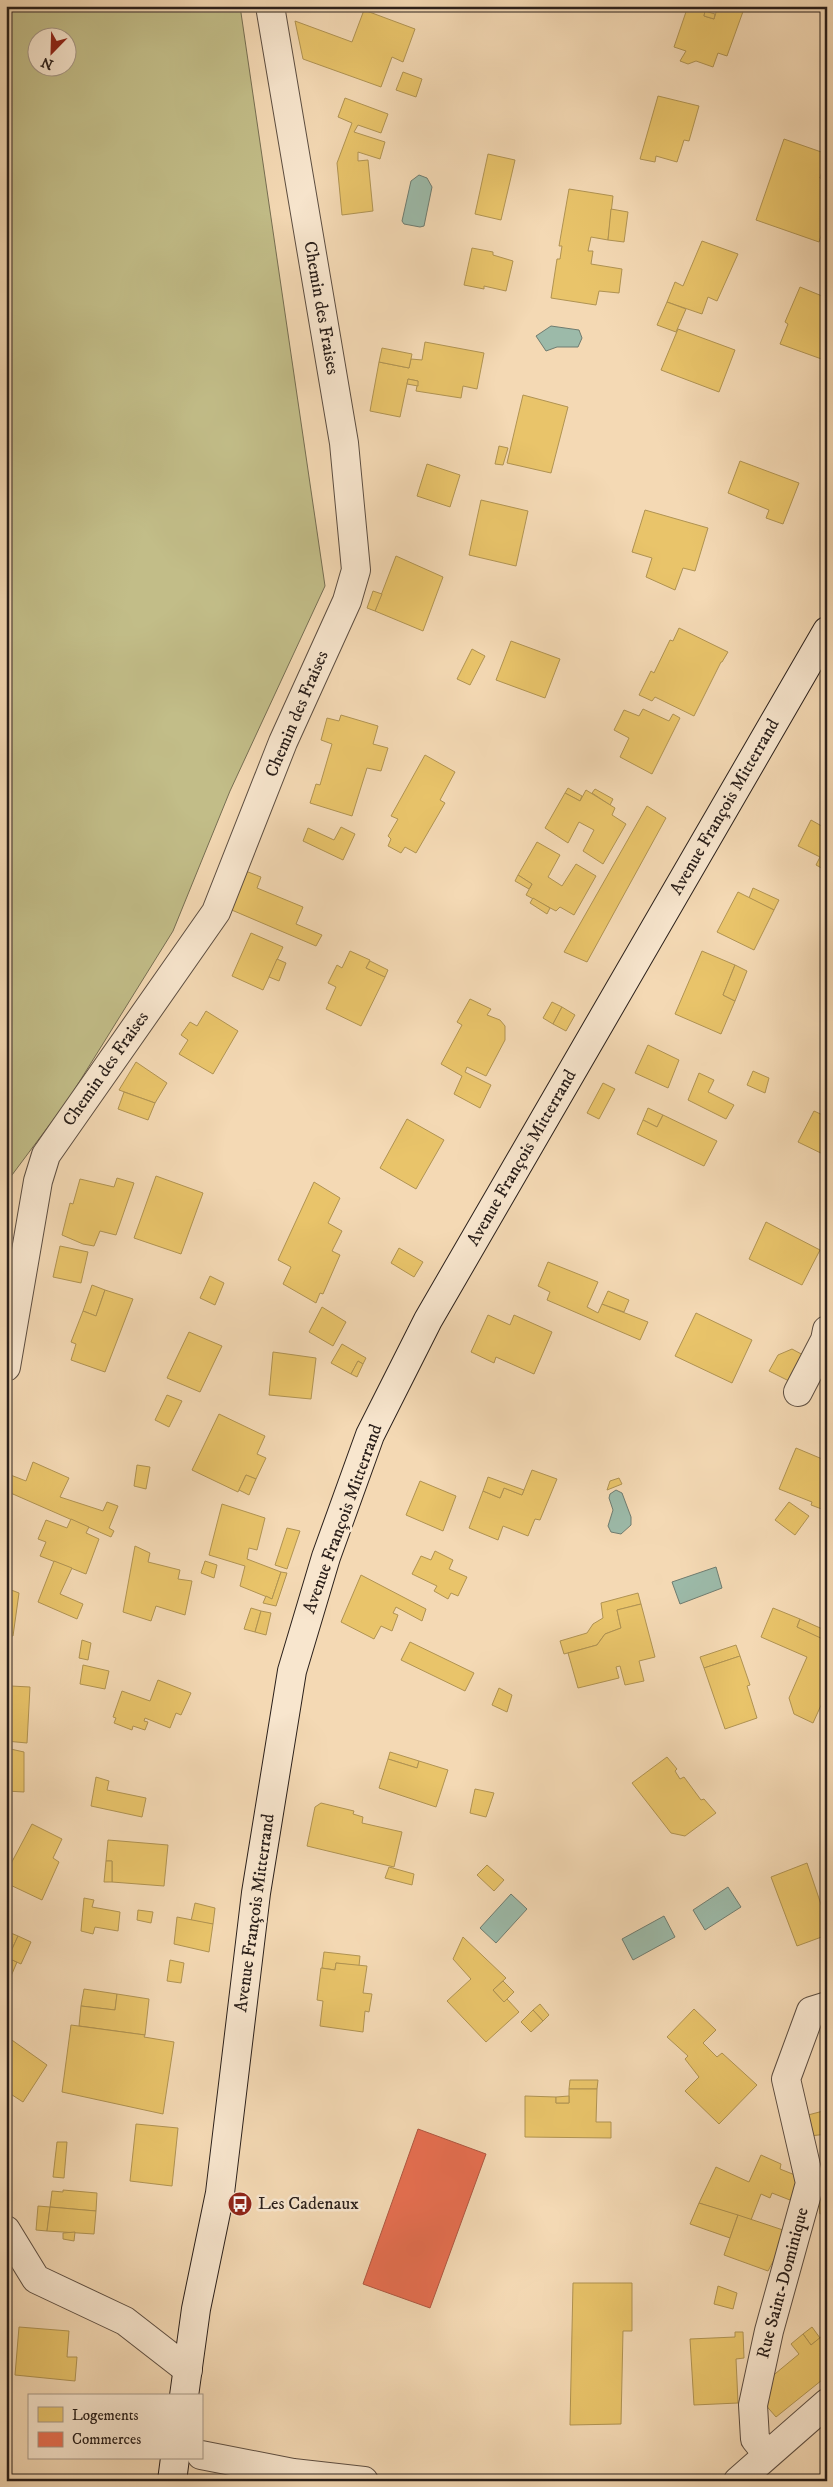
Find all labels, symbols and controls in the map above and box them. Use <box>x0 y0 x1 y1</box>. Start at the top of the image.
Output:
north arrow <box>28 28 78 78</box>
text: N <box>38 52 56 74</box>
street label: Chemin des Fraises <box>298 240 344 376</box>
street label: Chemin des Fraises <box>260 647 334 781</box>
street label: Avenue François Mitterrand <box>665 715 785 899</box>
street label: Chemin des Fraises <box>58 1007 154 1131</box>
street label: Avenue François Mitterrand <box>462 1066 582 1250</box>
street label: Avenue François Mitterrand <box>298 1421 388 1617</box>
street label: Avenue François Mitterrand <box>230 1812 280 2014</box>
bus stop icon: Les Cadenaux <box>227 2191 253 2217</box>
place label: Les Cadenaux <box>258 2193 359 2215</box>
street label: Rue Saint-Dominique <box>752 2205 814 2361</box>
legend <box>28 2394 202 2460</box>
text: Logements <box>72 2406 139 2425</box>
text: Commerces <box>72 2430 141 2449</box>

